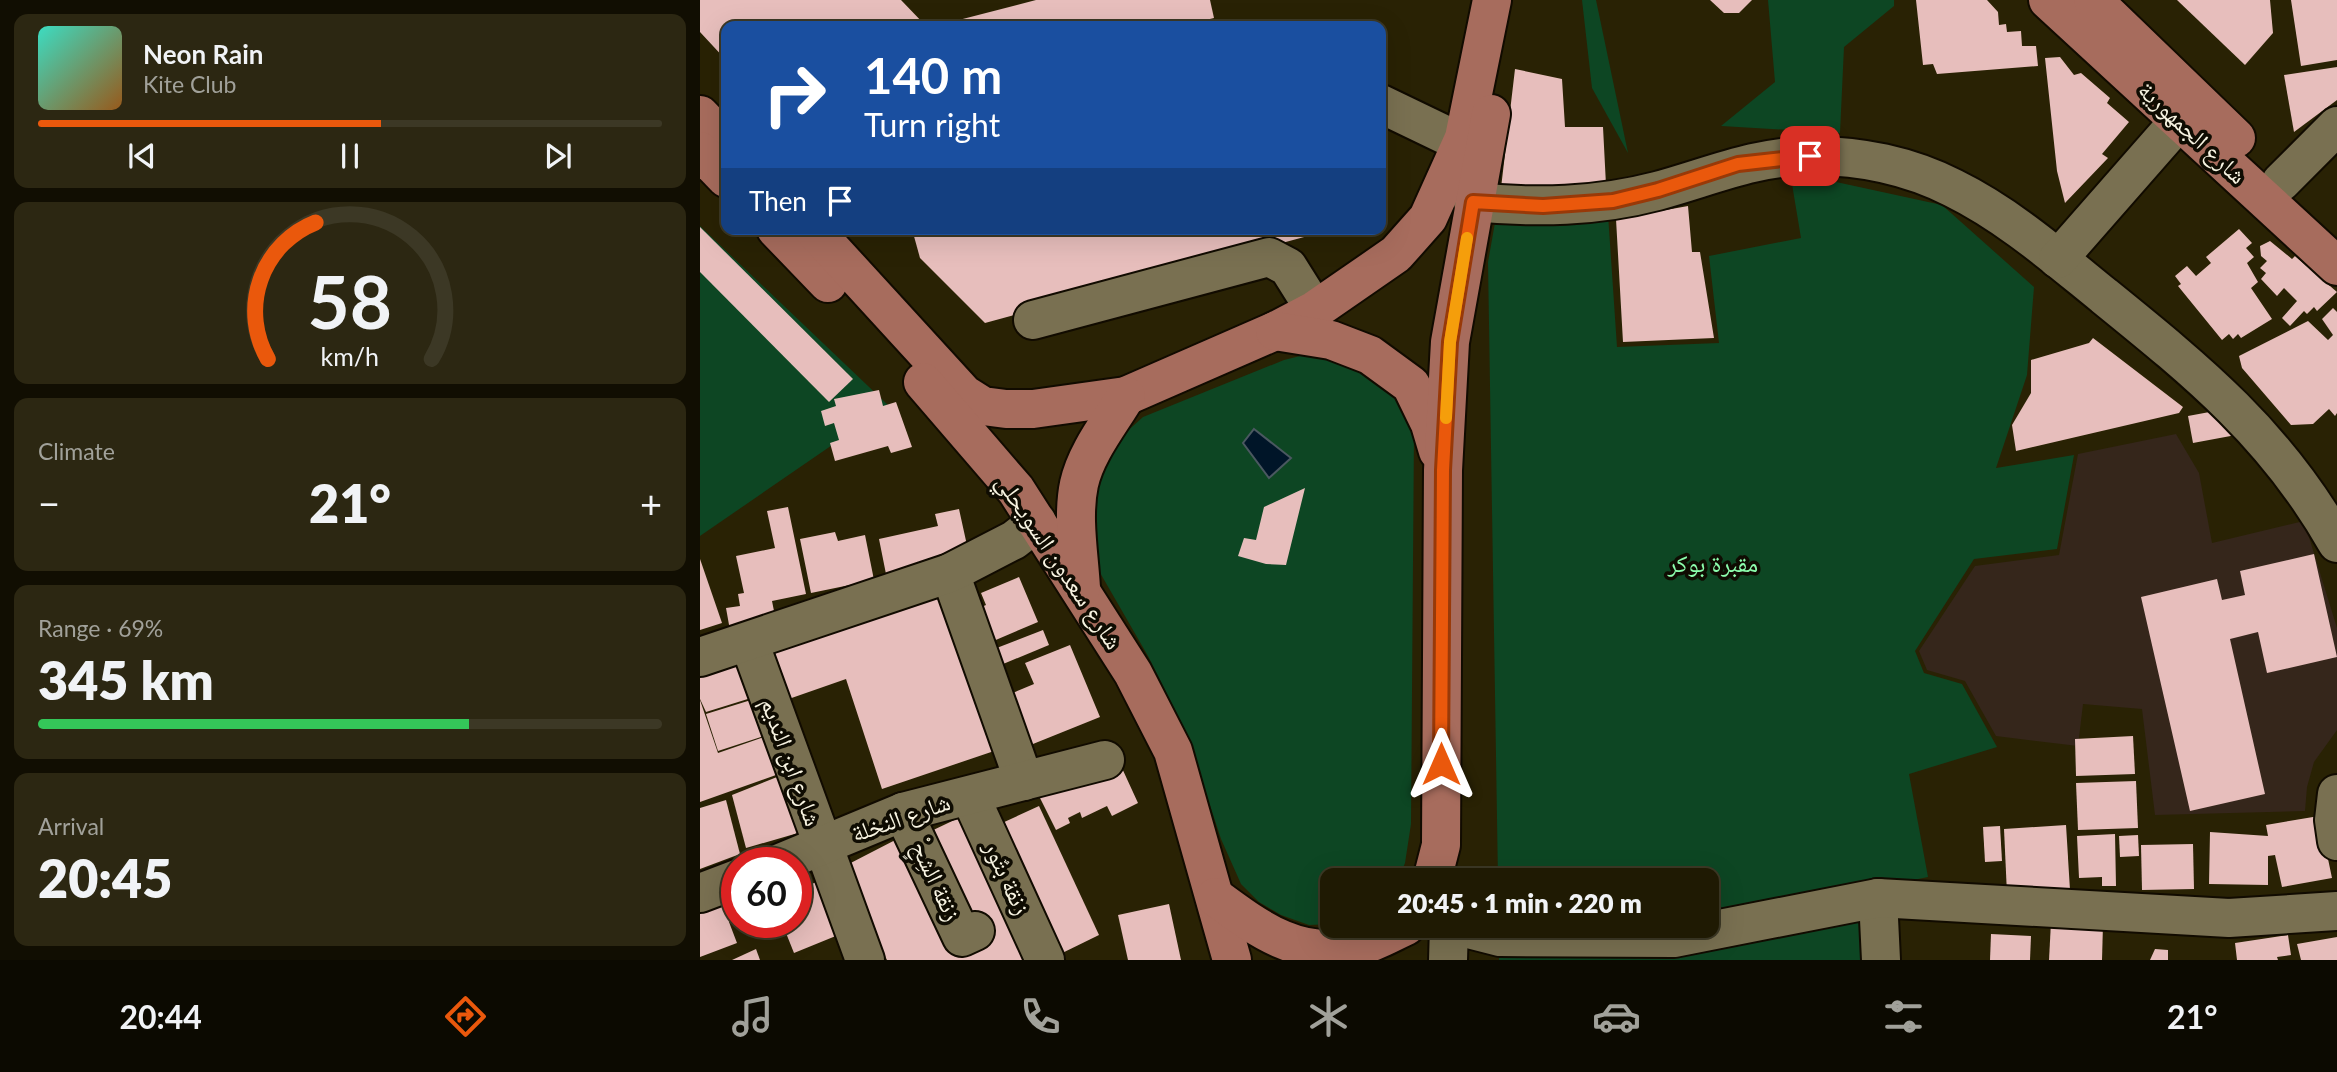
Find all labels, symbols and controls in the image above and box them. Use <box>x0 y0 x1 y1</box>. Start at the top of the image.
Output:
text: Neon Rain <box>143 38 263 70</box>
text: 140 m <box>864 46 1002 104</box>
icon: right <box>749 49 840 140</box>
text: Kite Club <box>143 70 236 98</box>
street label: شارع الجمهورية <box>2132 75 2253 191</box>
text: Turn right <box>864 105 1000 144</box>
pin <box>1780 126 1840 186</box>
icon: previous <box>123 137 161 175</box>
icon: pause <box>331 137 369 175</box>
icon: next <box>539 137 577 175</box>
icon: arrive <box>1791 137 1829 175</box>
icon: arrive <box>821 182 859 220</box>
text: Then <box>749 185 807 217</box>
text: 58 <box>308 257 392 345</box>
text: km/h <box>321 340 379 370</box>
text: Climate <box>38 437 115 465</box>
street label: شارع سعدون السويحلي <box>986 468 1130 658</box>
text: 21° <box>309 472 391 534</box>
text: − <box>38 480 60 526</box>
text: + <box>640 480 662 526</box>
park label: مقبرة بوكر <box>1667 548 1758 578</box>
text: Range · 69% <box>38 614 163 642</box>
text: 345 km <box>38 649 214 711</box>
street label: شارع ابن النديم <box>753 693 829 831</box>
position arrow <box>1404 727 1478 801</box>
street label: شارع النخلة <box>847 786 954 849</box>
text: Arrival <box>38 812 104 840</box>
street label: زنقة بتٌور <box>978 835 1038 919</box>
street label: ْزنقة الشِحٍ <box>900 836 968 928</box>
text: 20:45 <box>38 847 172 909</box>
speed limit sign: 60 <box>721 847 812 938</box>
text: 20:45 · 1 min · 220 m <box>1397 887 1642 919</box>
icon: directions <box>441 992 490 1041</box>
icon: music <box>728 992 777 1041</box>
icon: phone <box>1016 992 1065 1041</box>
icon: climate <box>1304 992 1353 1041</box>
icon: car <box>1592 992 1641 1041</box>
icon: filters <box>1879 992 1928 1041</box>
text: 20:44 <box>119 997 202 1036</box>
text: 21° <box>2167 997 2218 1036</box>

